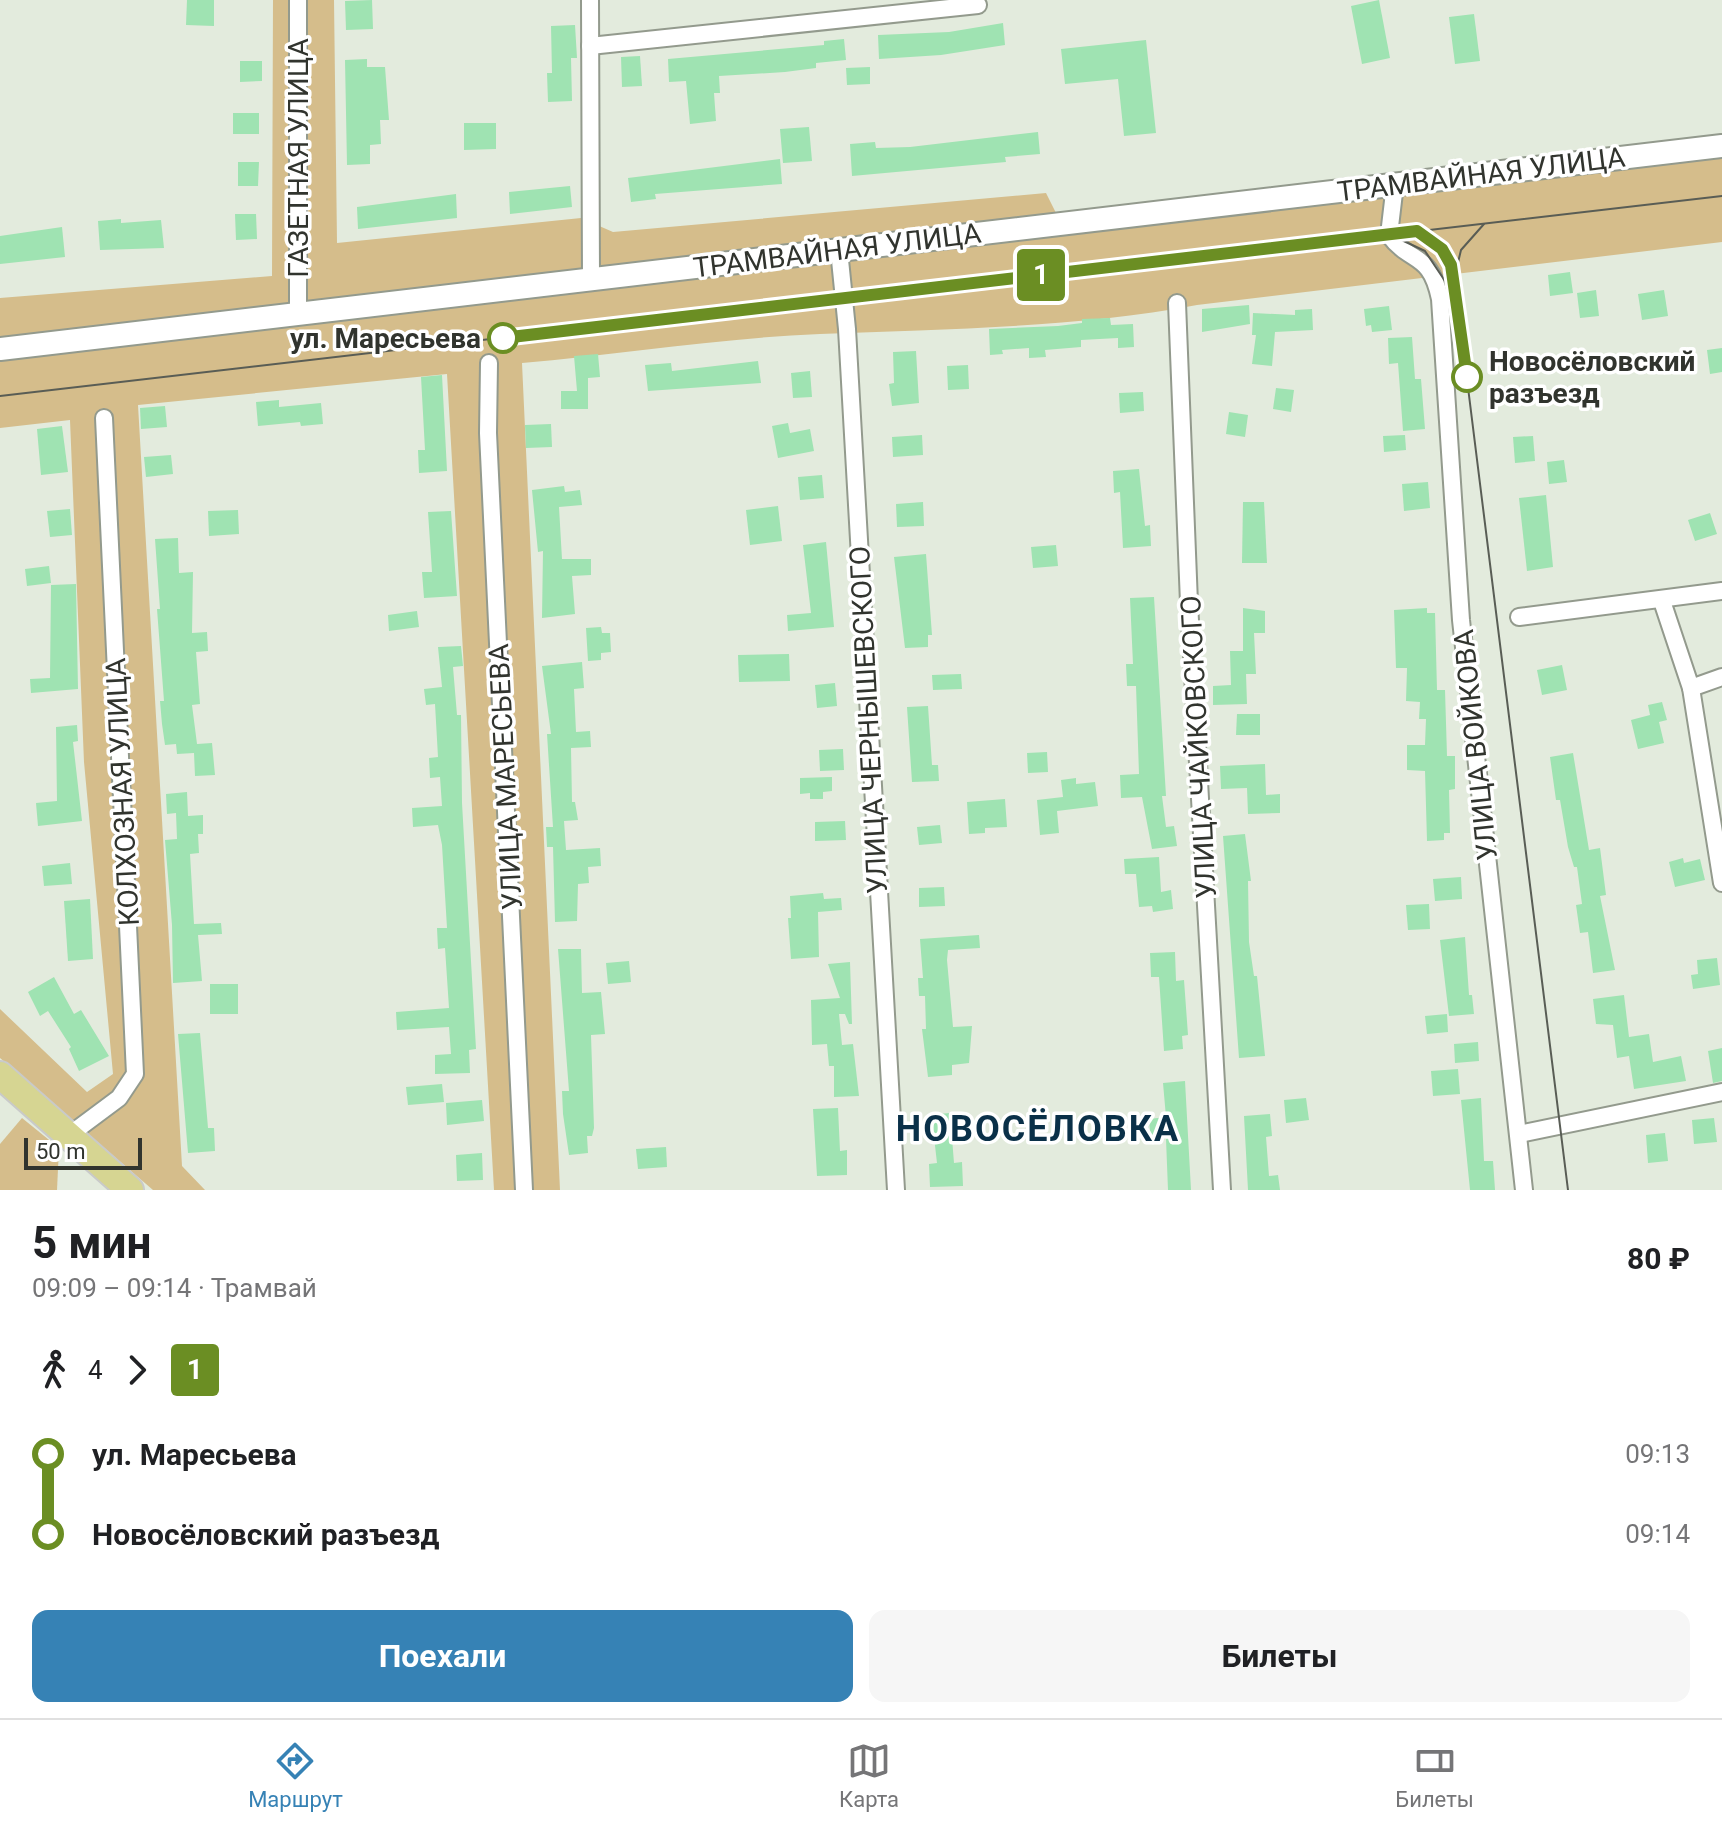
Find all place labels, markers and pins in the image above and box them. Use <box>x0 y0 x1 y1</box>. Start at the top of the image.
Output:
place label: ул. Маресьева <box>290 322 481 355</box>
marker: ул. Маресьева <box>488 323 518 353</box>
place label: Новосёловский разъезд <box>1489 345 1695 410</box>
marker: Новосёловский разъезд <box>1452 362 1482 392</box>

